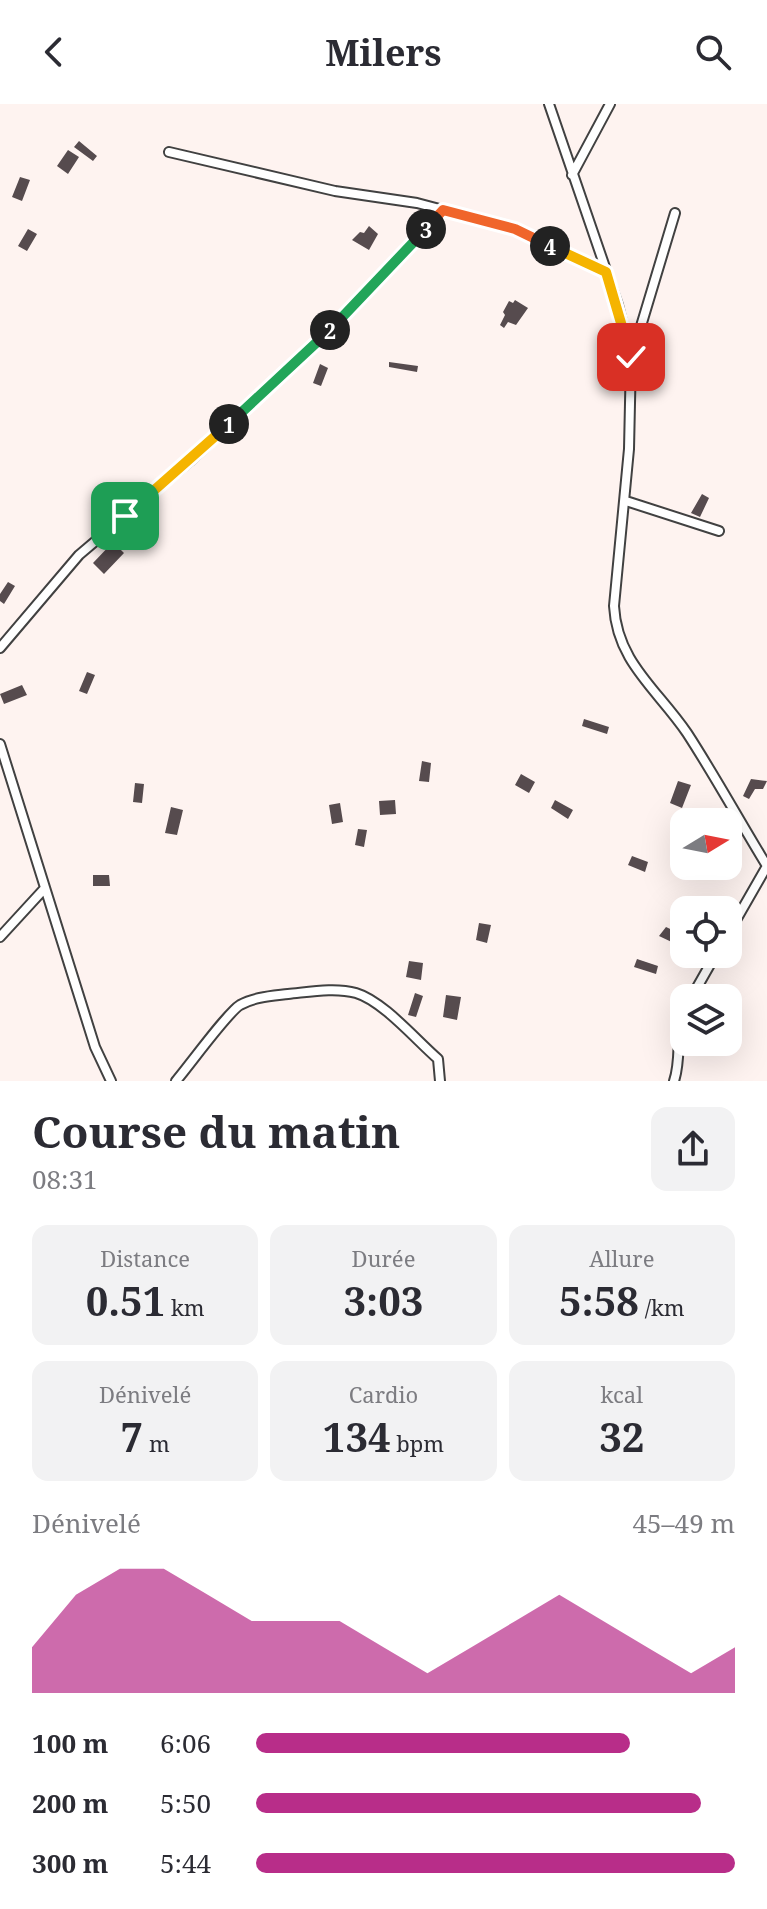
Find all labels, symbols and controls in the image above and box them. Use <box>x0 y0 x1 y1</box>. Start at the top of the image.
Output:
text: Milers <box>325 28 442 77</box>
icon: back <box>32 30 76 74</box>
icon: search <box>691 30 735 74</box>
pin: 3 <box>406 209 446 249</box>
text: 3 <box>420 214 432 244</box>
pin: 4 <box>530 226 570 266</box>
text: 4 <box>544 231 556 261</box>
pin: 2 <box>310 310 350 350</box>
text: 2 <box>324 315 336 345</box>
pin <box>597 323 665 391</box>
icon: check <box>609 335 653 379</box>
pin: 1 <box>209 404 249 444</box>
text: 1 <box>223 409 235 439</box>
pin <box>91 482 159 550</box>
icon: arrive <box>103 494 147 538</box>
north arrow <box>670 808 742 880</box>
map controls <box>670 808 742 1056</box>
button: locate <box>670 896 742 968</box>
button: layers <box>670 984 742 1056</box>
text: Course du matin <box>32 1101 400 1161</box>
button: share <box>651 1107 735 1191</box>
text: 08:31 <box>32 1161 98 1197</box>
text: Distance <box>100 1243 190 1273</box>
text: Durée <box>352 1243 415 1273</box>
text: Allure <box>589 1243 654 1273</box>
text: 0.51 <box>86 1273 165 1328</box>
text: 3:03 <box>344 1273 423 1328</box>
text: 5:58 <box>559 1273 639 1328</box>
text: km <box>165 1292 205 1322</box>
text: /km <box>639 1292 685 1322</box>
text: Dénivelé <box>99 1379 191 1409</box>
text: Cardio <box>349 1379 418 1409</box>
text: kcal <box>601 1379 643 1409</box>
text: 7 <box>121 1409 143 1464</box>
text: 134 <box>323 1409 391 1464</box>
text: 32 <box>599 1409 644 1464</box>
text: m <box>143 1428 170 1458</box>
text: bpm <box>391 1428 444 1458</box>
text: Dénivelé <box>32 1505 141 1541</box>
text: 45–49 m <box>633 1505 735 1541</box>
text: 100 m <box>32 1725 108 1761</box>
text: 6:06 <box>160 1725 211 1761</box>
text: 200 m <box>32 1785 108 1821</box>
text: 5:50 <box>160 1785 211 1821</box>
text: 300 m <box>32 1845 108 1881</box>
text: 5:44 <box>160 1845 211 1881</box>

